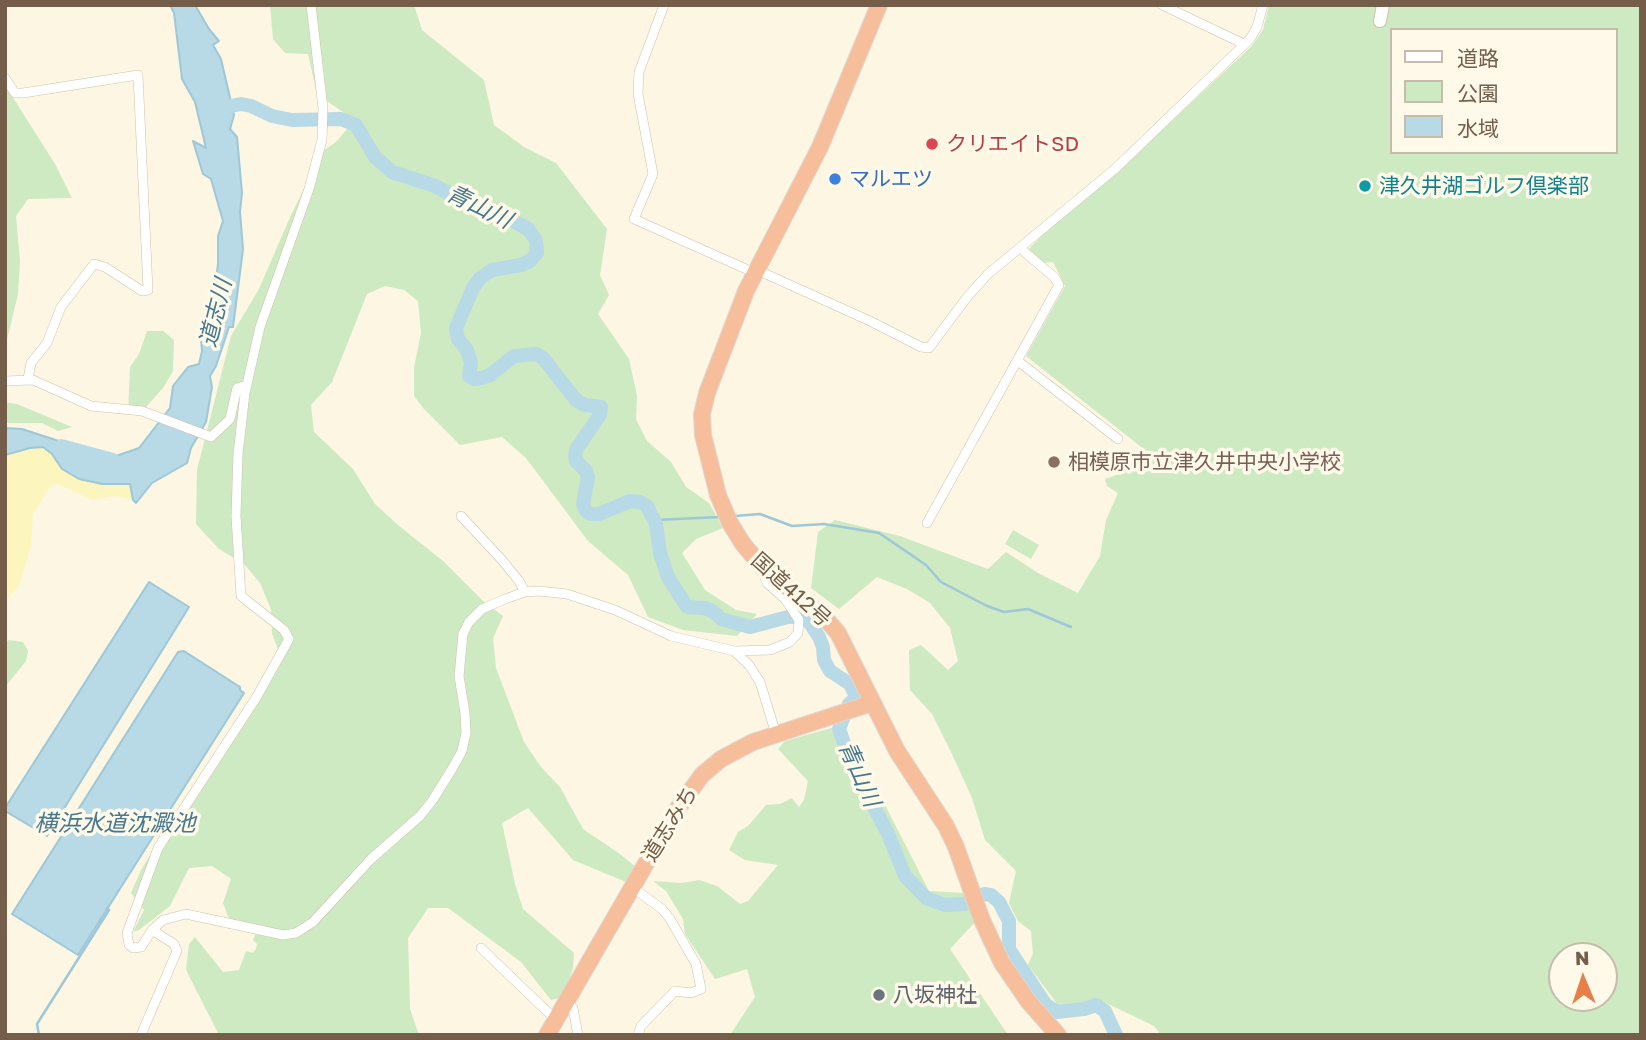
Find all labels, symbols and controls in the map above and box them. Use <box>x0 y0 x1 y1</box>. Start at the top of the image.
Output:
legend <box>1390 28 1618 154</box>
text: 道路 <box>1457 45 1499 71</box>
text: 公園 <box>1457 80 1499 106</box>
text: 水域 <box>1457 115 1499 141</box>
place label: クリエイトSD <box>946 131 1079 157</box>
marker: クリエイトSD <box>924 136 940 152</box>
place label: マルエツ <box>849 166 933 192</box>
marker: マルエツ <box>827 171 843 187</box>
place label: 津久井湖ゴルフ倶楽部 <box>1379 173 1589 199</box>
marker: 津久井湖ゴルフ倶楽部 <box>1357 178 1373 194</box>
water label: 青山川 <box>442 179 516 235</box>
water label: 道志川 <box>194 276 238 350</box>
place label: 相模原市立津久井中央小学校 <box>1068 449 1341 475</box>
marker: 相模原市立津久井中央小学校 <box>1046 454 1062 470</box>
street label: 国道412号 <box>746 548 836 632</box>
water label: 青山川 <box>832 737 886 811</box>
street label: 道志みち <box>637 782 703 866</box>
water label: 横浜水道沈澱池 <box>35 810 195 838</box>
north arrow <box>1548 942 1618 1012</box>
text: N <box>1575 946 1590 969</box>
place label: 八坂神社 <box>893 982 977 1008</box>
marker: 八坂神社 <box>871 987 887 1003</box>

